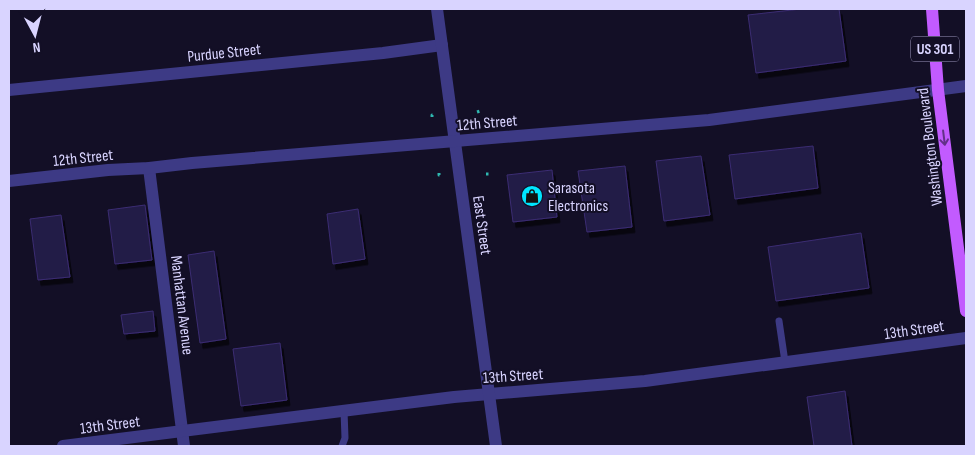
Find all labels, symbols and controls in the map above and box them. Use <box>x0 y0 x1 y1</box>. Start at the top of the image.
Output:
north arrow <box>10 10 60 60</box>
road number: US 301 <box>911 36 959 62</box>
text: N <box>32 39 41 56</box>
street label: Purdue Street <box>186 40 262 67</box>
street label: Washington Boulevard <box>914 87 947 207</box>
street label: 12th Street <box>456 111 518 136</box>
one-way arrow <box>939 130 949 146</box>
street label: 12th Street <box>52 146 114 171</box>
place label: Sarasota Electronics <box>548 179 608 216</box>
shop icon: Sarasota Electronics <box>520 184 544 208</box>
street label: East Street <box>468 194 495 256</box>
street label: Manhattan Avenue <box>166 254 197 356</box>
street label: 13th Street <box>883 317 946 344</box>
street label: 13th Street <box>482 365 544 388</box>
street label: 13th Street <box>79 412 141 439</box>

